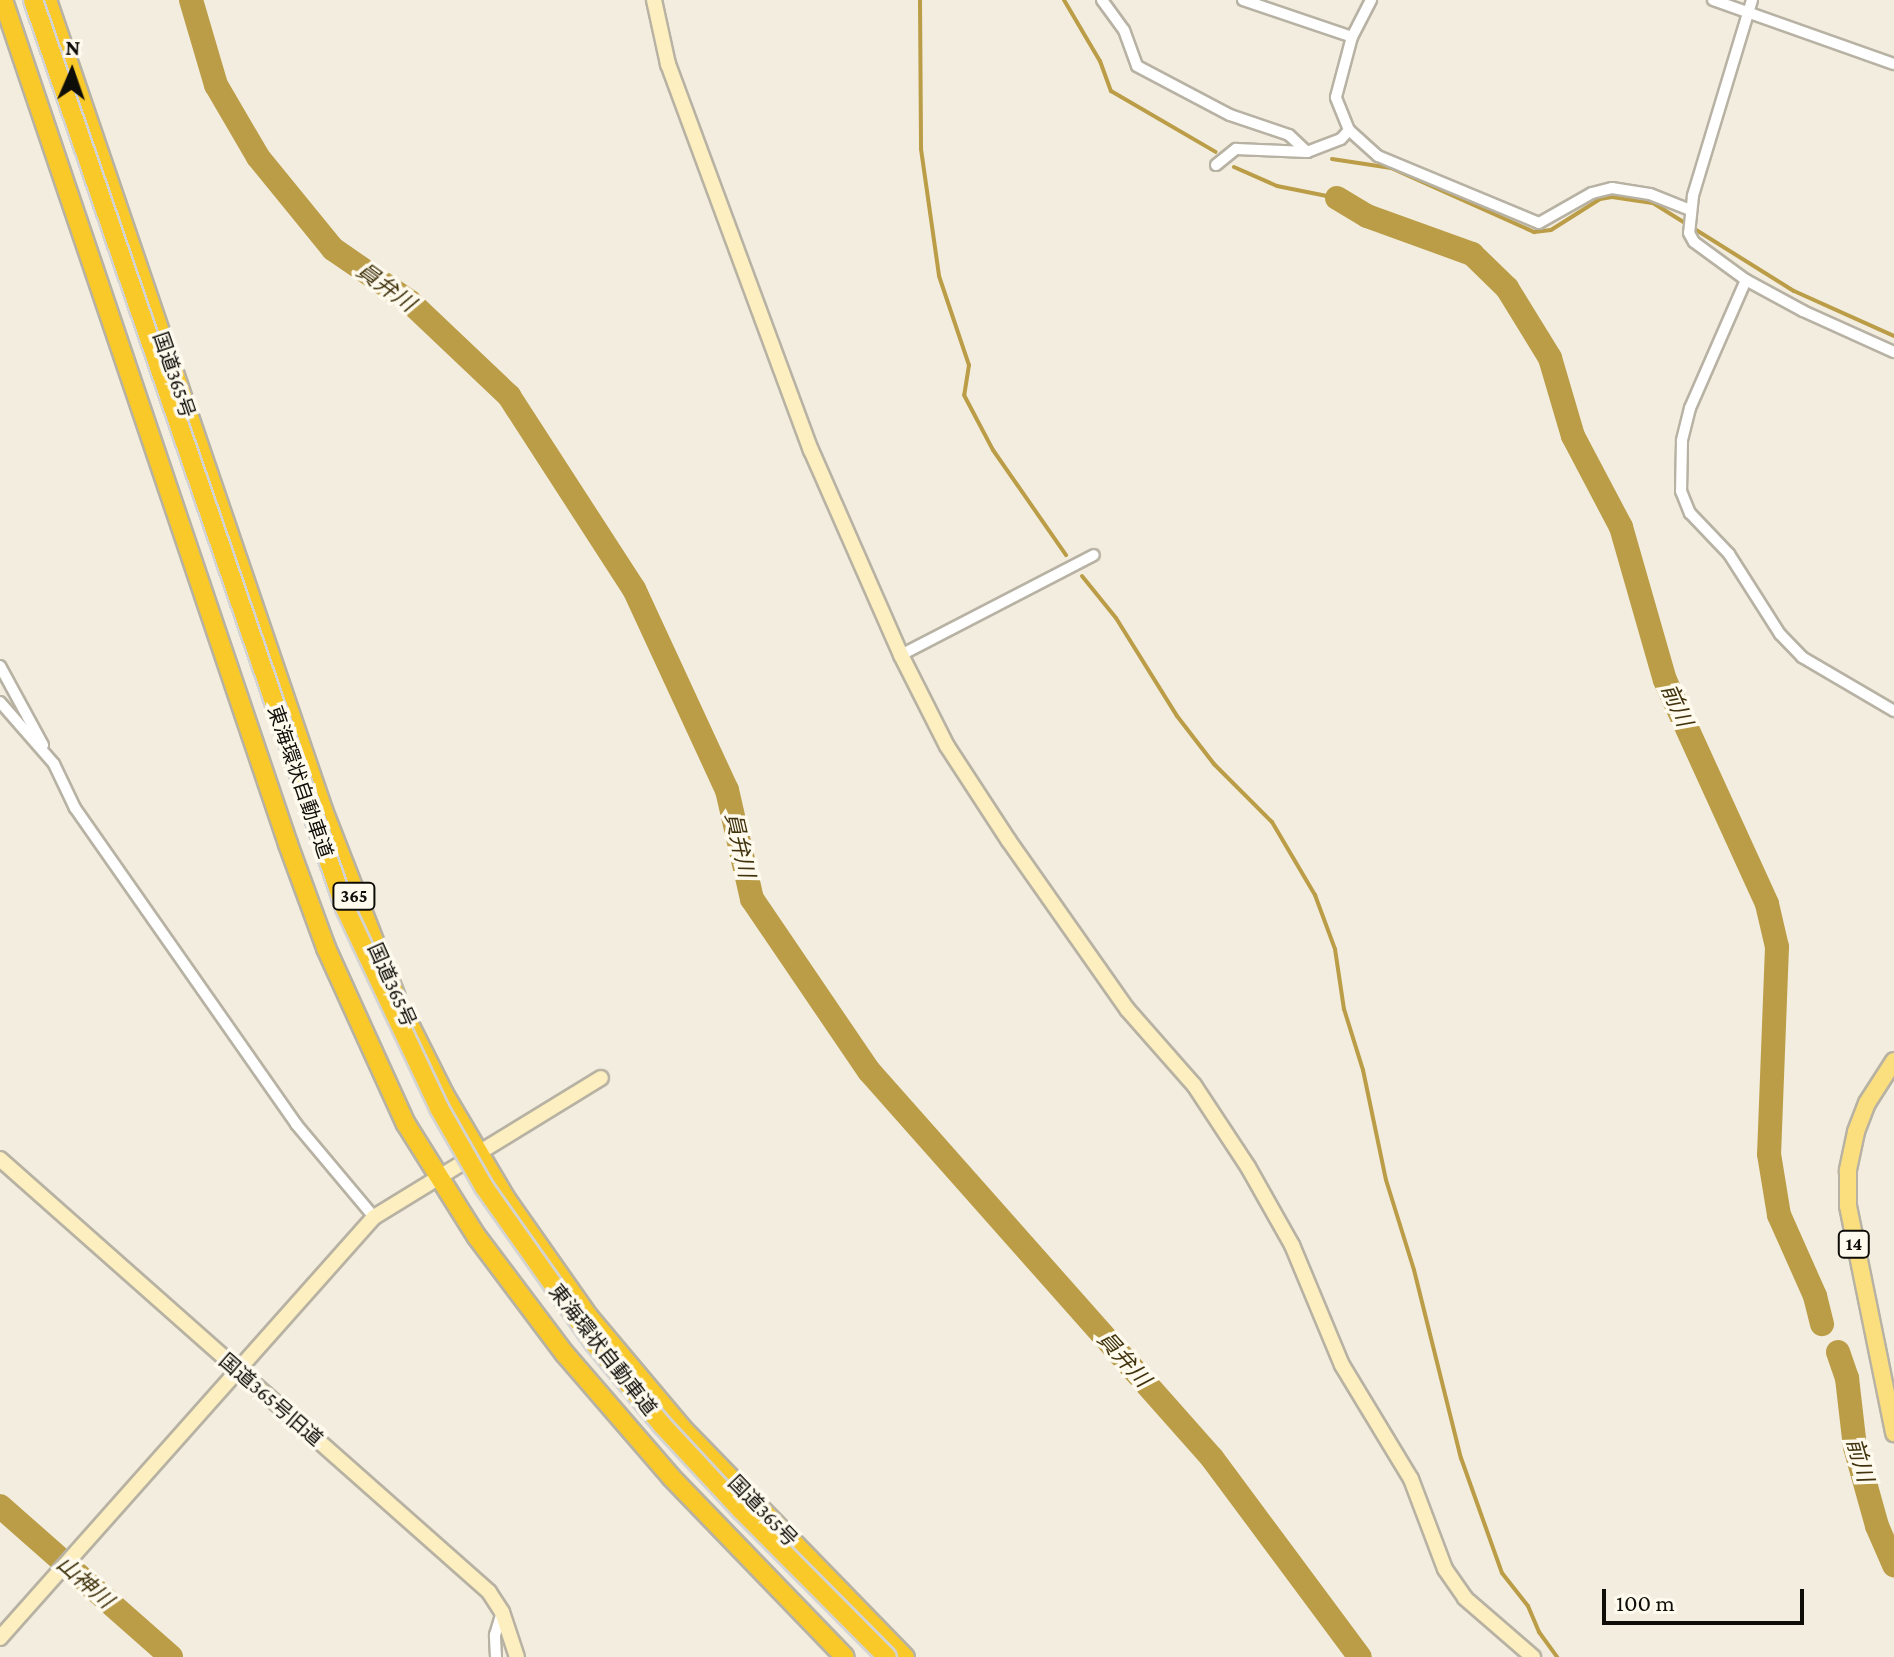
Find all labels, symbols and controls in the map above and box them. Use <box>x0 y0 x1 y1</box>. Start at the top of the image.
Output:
north arrow <box>32 32 112 112</box>
text: N <box>65 35 81 60</box>
water label: 員弁川 <box>352 257 420 317</box>
street label: 国道365号 <box>148 329 200 421</box>
water label: 前川 <box>1656 680 1698 730</box>
street label: 東海環状自動車道 <box>263 702 337 862</box>
water label: 員弁川 <box>720 810 760 880</box>
road number: 365 <box>332 882 376 910</box>
street label: 国道365号 <box>363 940 421 1030</box>
road number: 14 <box>1836 1230 1872 1258</box>
street label: 東海環状自動車道 <box>544 1280 662 1420</box>
water label: 員弁川 <box>1092 1326 1156 1392</box>
street label: 国道365号旧道 <box>215 1349 327 1451</box>
water label: 前川 <box>1841 1435 1879 1485</box>
street label: 国道365号 <box>724 1471 802 1551</box>
water label: 山神川 <box>51 1550 119 1614</box>
scale bar <box>1606 1573 1808 1623</box>
text: 100 m <box>1616 1589 1675 1616</box>

